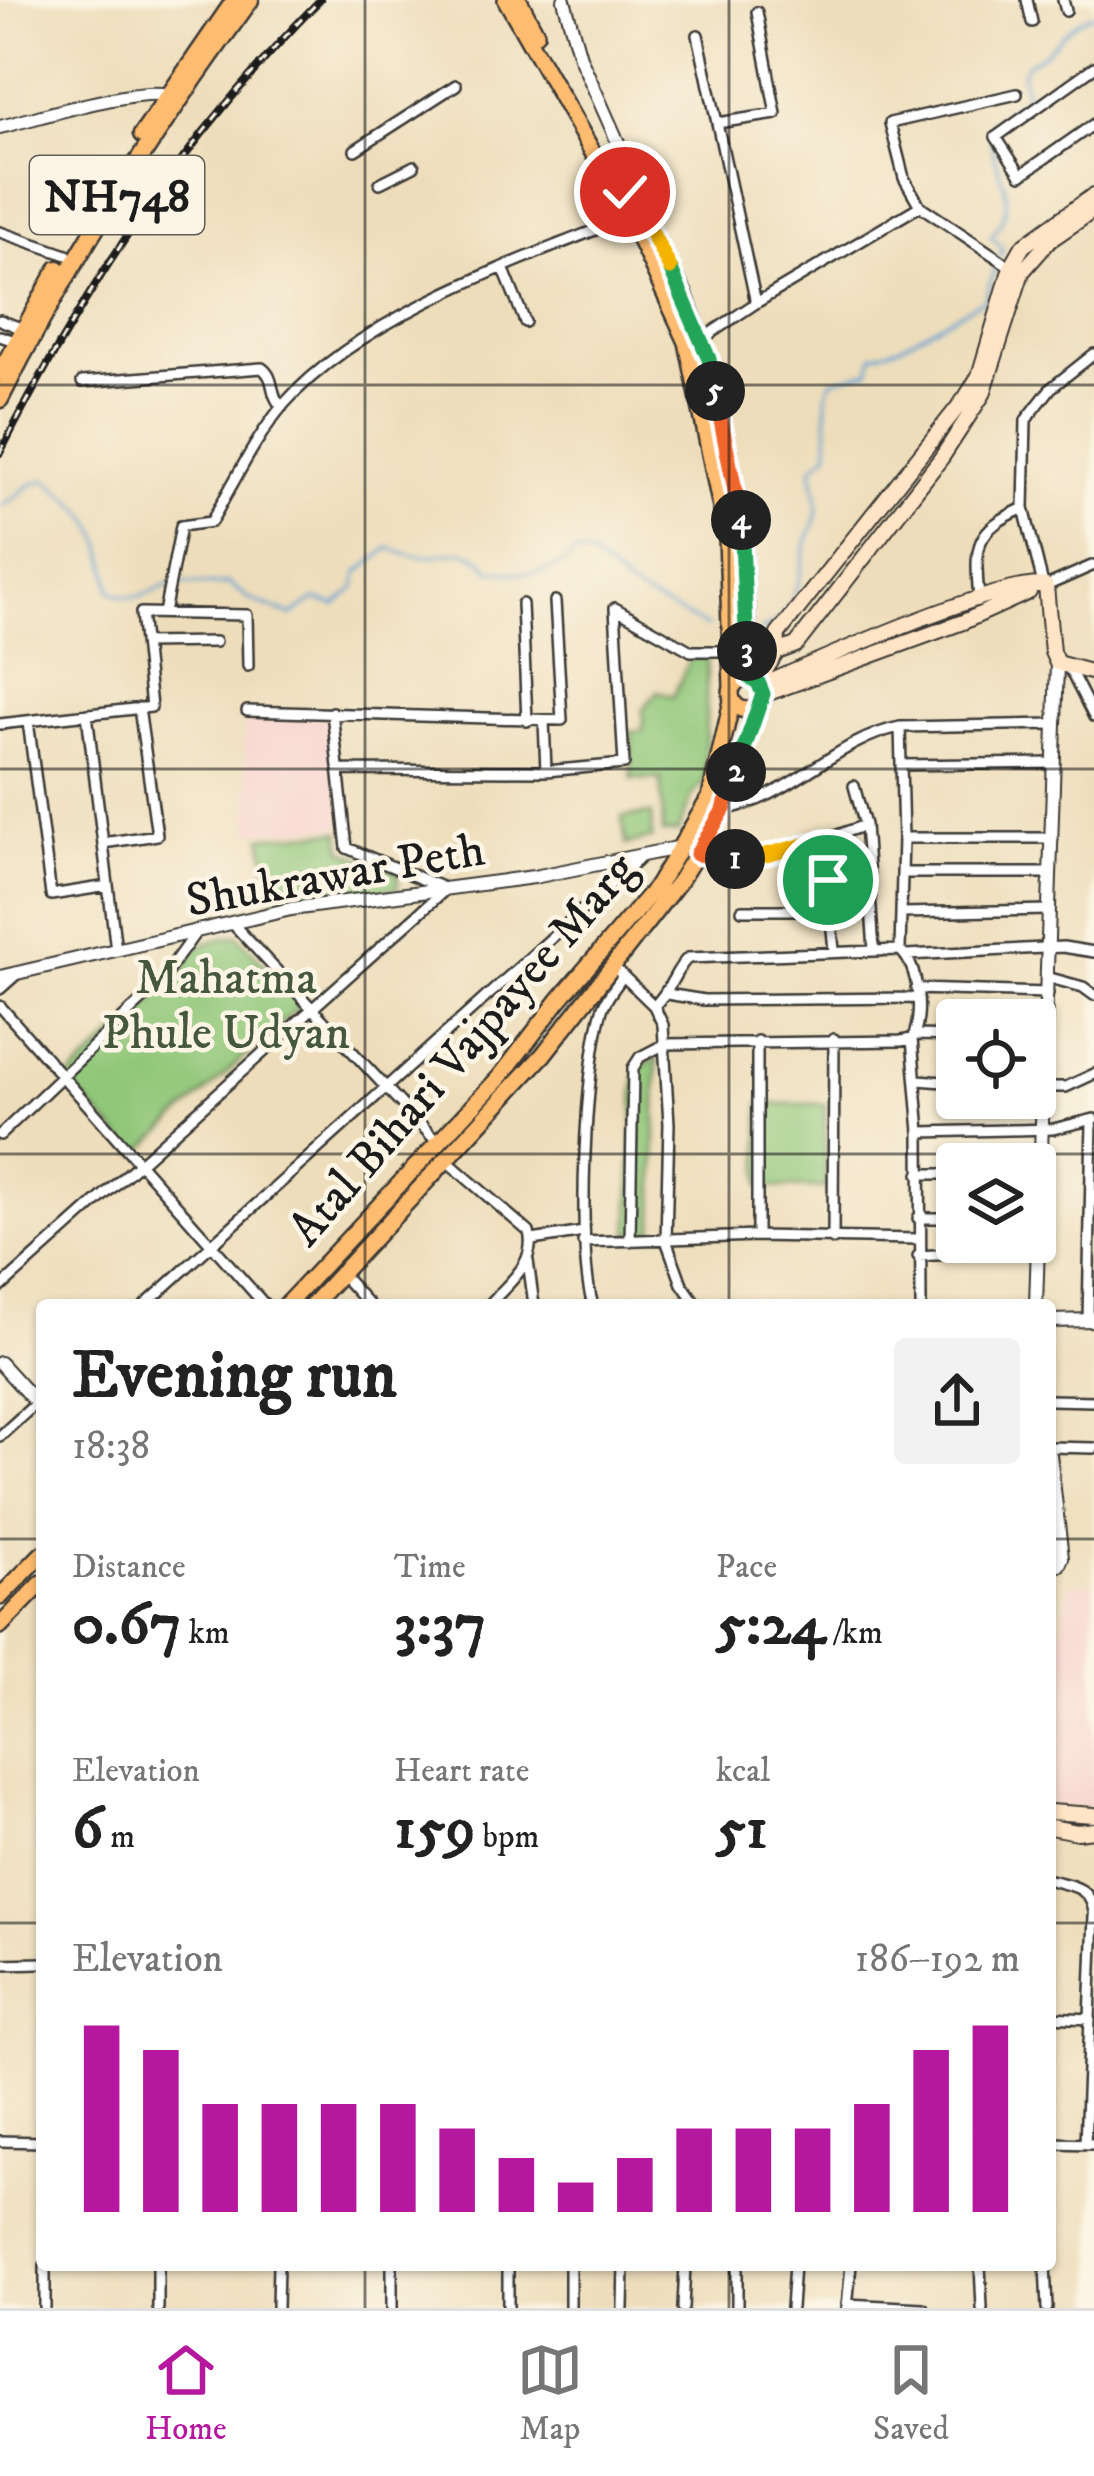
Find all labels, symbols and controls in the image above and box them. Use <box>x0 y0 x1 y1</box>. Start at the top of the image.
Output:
pin <box>574 141 676 243</box>
road number: NH748 <box>30 156 204 234</box>
icon: check <box>592 159 658 225</box>
pin: 5 <box>685 361 745 421</box>
text: 5 <box>707 370 723 411</box>
pin: 4 <box>711 490 771 550</box>
text: 4 <box>732 499 751 540</box>
pin: 3 <box>717 621 777 681</box>
text: 3 <box>741 630 753 671</box>
pin: 2 <box>706 742 766 802</box>
text: 2 <box>728 751 744 792</box>
street label: Shukrawar Peth <box>182 820 489 932</box>
pin: 1 <box>705 829 765 889</box>
pin <box>777 829 879 931</box>
text: 1 <box>729 838 741 879</box>
street label: Atal Bihari Vajpayee Marg <box>276 841 651 1259</box>
icon: arrive <box>795 847 861 913</box>
park label: Mahatma Phule Udyan <box>102 949 350 1064</box>
map controls <box>936 999 1056 1263</box>
button: locate <box>936 999 1056 1119</box>
button: layers <box>936 1143 1056 1263</box>
text: Evening run <box>72 1336 397 1418</box>
button: share <box>894 1338 1020 1464</box>
text: 18:38 <box>72 1422 150 1471</box>
text: Distance <box>72 1547 186 1588</box>
text: Time <box>394 1547 466 1588</box>
text: Pace <box>716 1547 777 1588</box>
text: 0.67 <box>72 1588 181 1663</box>
text: 3:37 <box>394 1588 486 1663</box>
text: 5:24 <box>716 1588 825 1663</box>
text: km <box>181 1613 230 1654</box>
text: /km <box>825 1613 883 1654</box>
text: Elevation <box>72 1751 200 1792</box>
text: Heart rate <box>394 1751 529 1792</box>
text: kcal <box>716 1751 770 1792</box>
text: 6 <box>72 1792 103 1867</box>
text: 159 <box>394 1792 475 1867</box>
text: 51 <box>716 1792 768 1867</box>
text: m <box>103 1817 135 1858</box>
text: bpm <box>475 1817 539 1858</box>
text: Elevation <box>72 1935 223 1984</box>
text: 186–192 m <box>855 1935 1020 1984</box>
tab: Home <box>145 2337 227 2450</box>
tab: Map <box>517 2337 583 2450</box>
tab: Saved <box>873 2337 949 2450</box>

